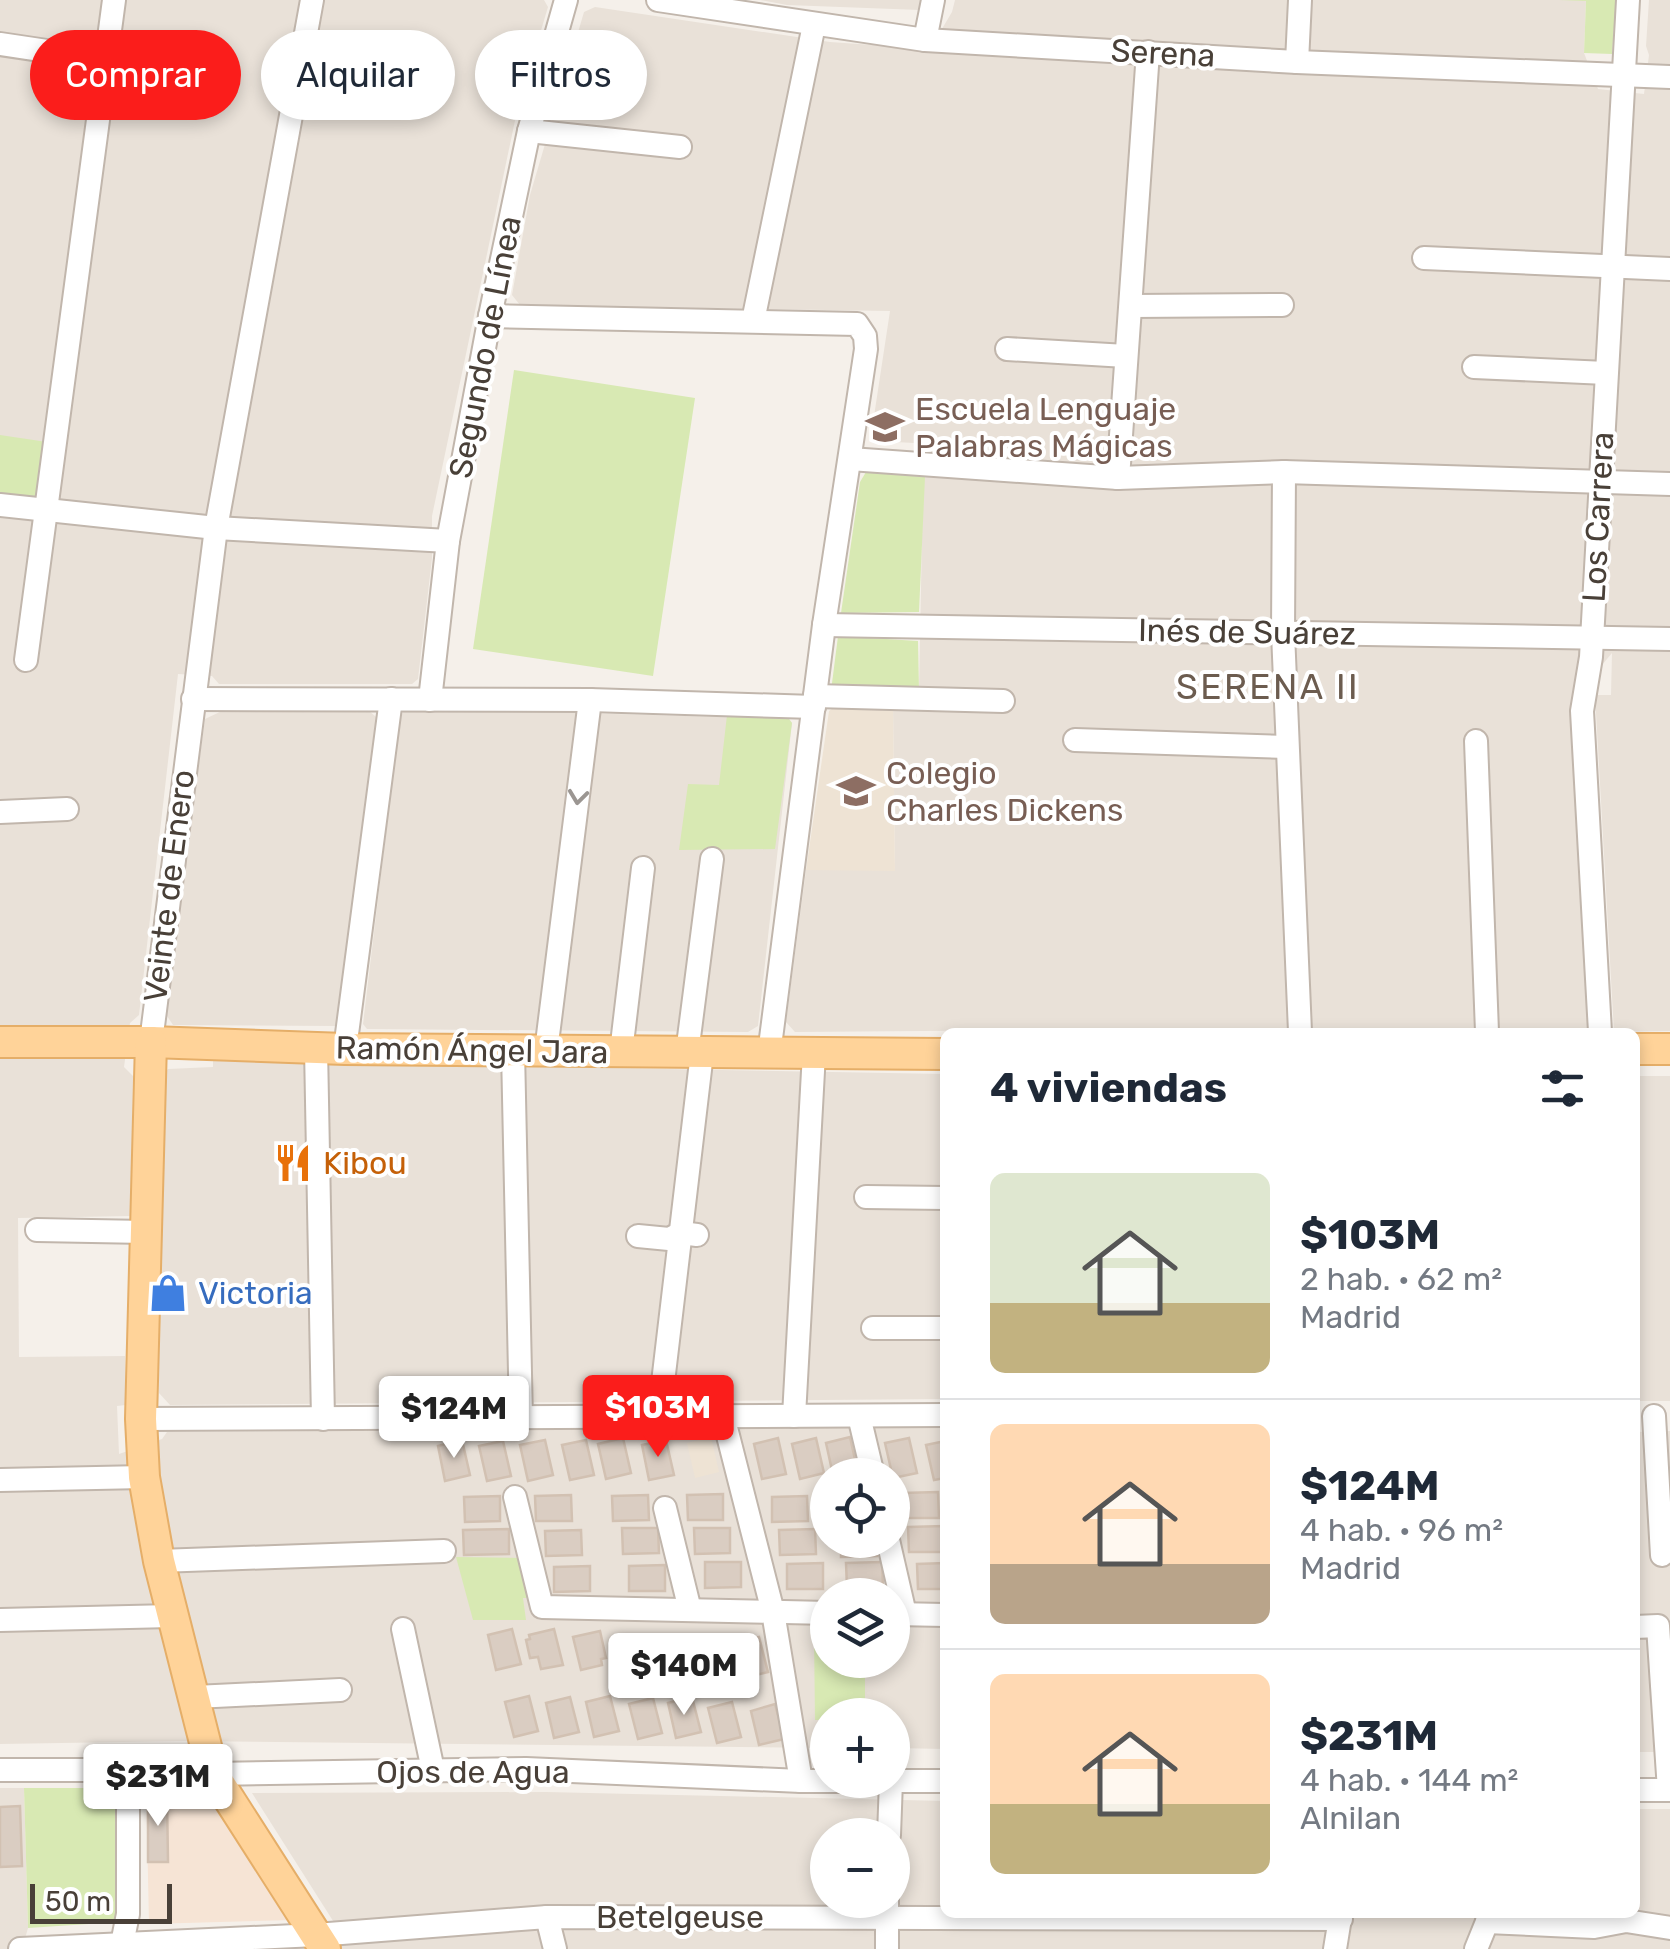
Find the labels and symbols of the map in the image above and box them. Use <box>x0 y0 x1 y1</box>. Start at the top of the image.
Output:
street label: Serena <box>1110 31 1216 75</box>
street label: Segundo de Línea <box>441 213 529 481</box>
place label: Escuela Lenguaje Palabras Mágicas <box>915 390 1176 465</box>
school or university icon: Escuela Lenguaje Palabras Mágicas <box>864 406 906 448</box>
street label: Los Carrera <box>1575 431 1621 603</box>
street label: Inés de Suárez <box>1138 611 1356 653</box>
district label: SERENA II <box>1176 666 1360 708</box>
place label: Colegio Charles Dickens <box>886 754 1123 829</box>
street label: Veinte de Enero <box>136 767 202 1005</box>
school or university icon: Colegio Charles Dickens <box>835 770 877 812</box>
one-way arrow <box>568 789 589 805</box>
street label: Ramón Ángel Jara <box>335 1029 609 1071</box>
restaurant icon: Kibou <box>272 1142 314 1184</box>
place label: Kibou <box>323 1144 407 1182</box>
shop icon: Victoria <box>147 1272 189 1314</box>
place label: Victoria <box>198 1274 313 1312</box>
pin: $103M <box>588 1375 728 1460</box>
pin: $124M <box>384 1376 524 1461</box>
pin: $140M <box>614 1633 754 1718</box>
pin: $231M <box>88 1744 228 1829</box>
street label: Ojos de Agua <box>376 1753 570 1791</box>
scale bar <box>30 1879 172 1924</box>
street label: Betelgeuse <box>596 1898 764 1936</box>

